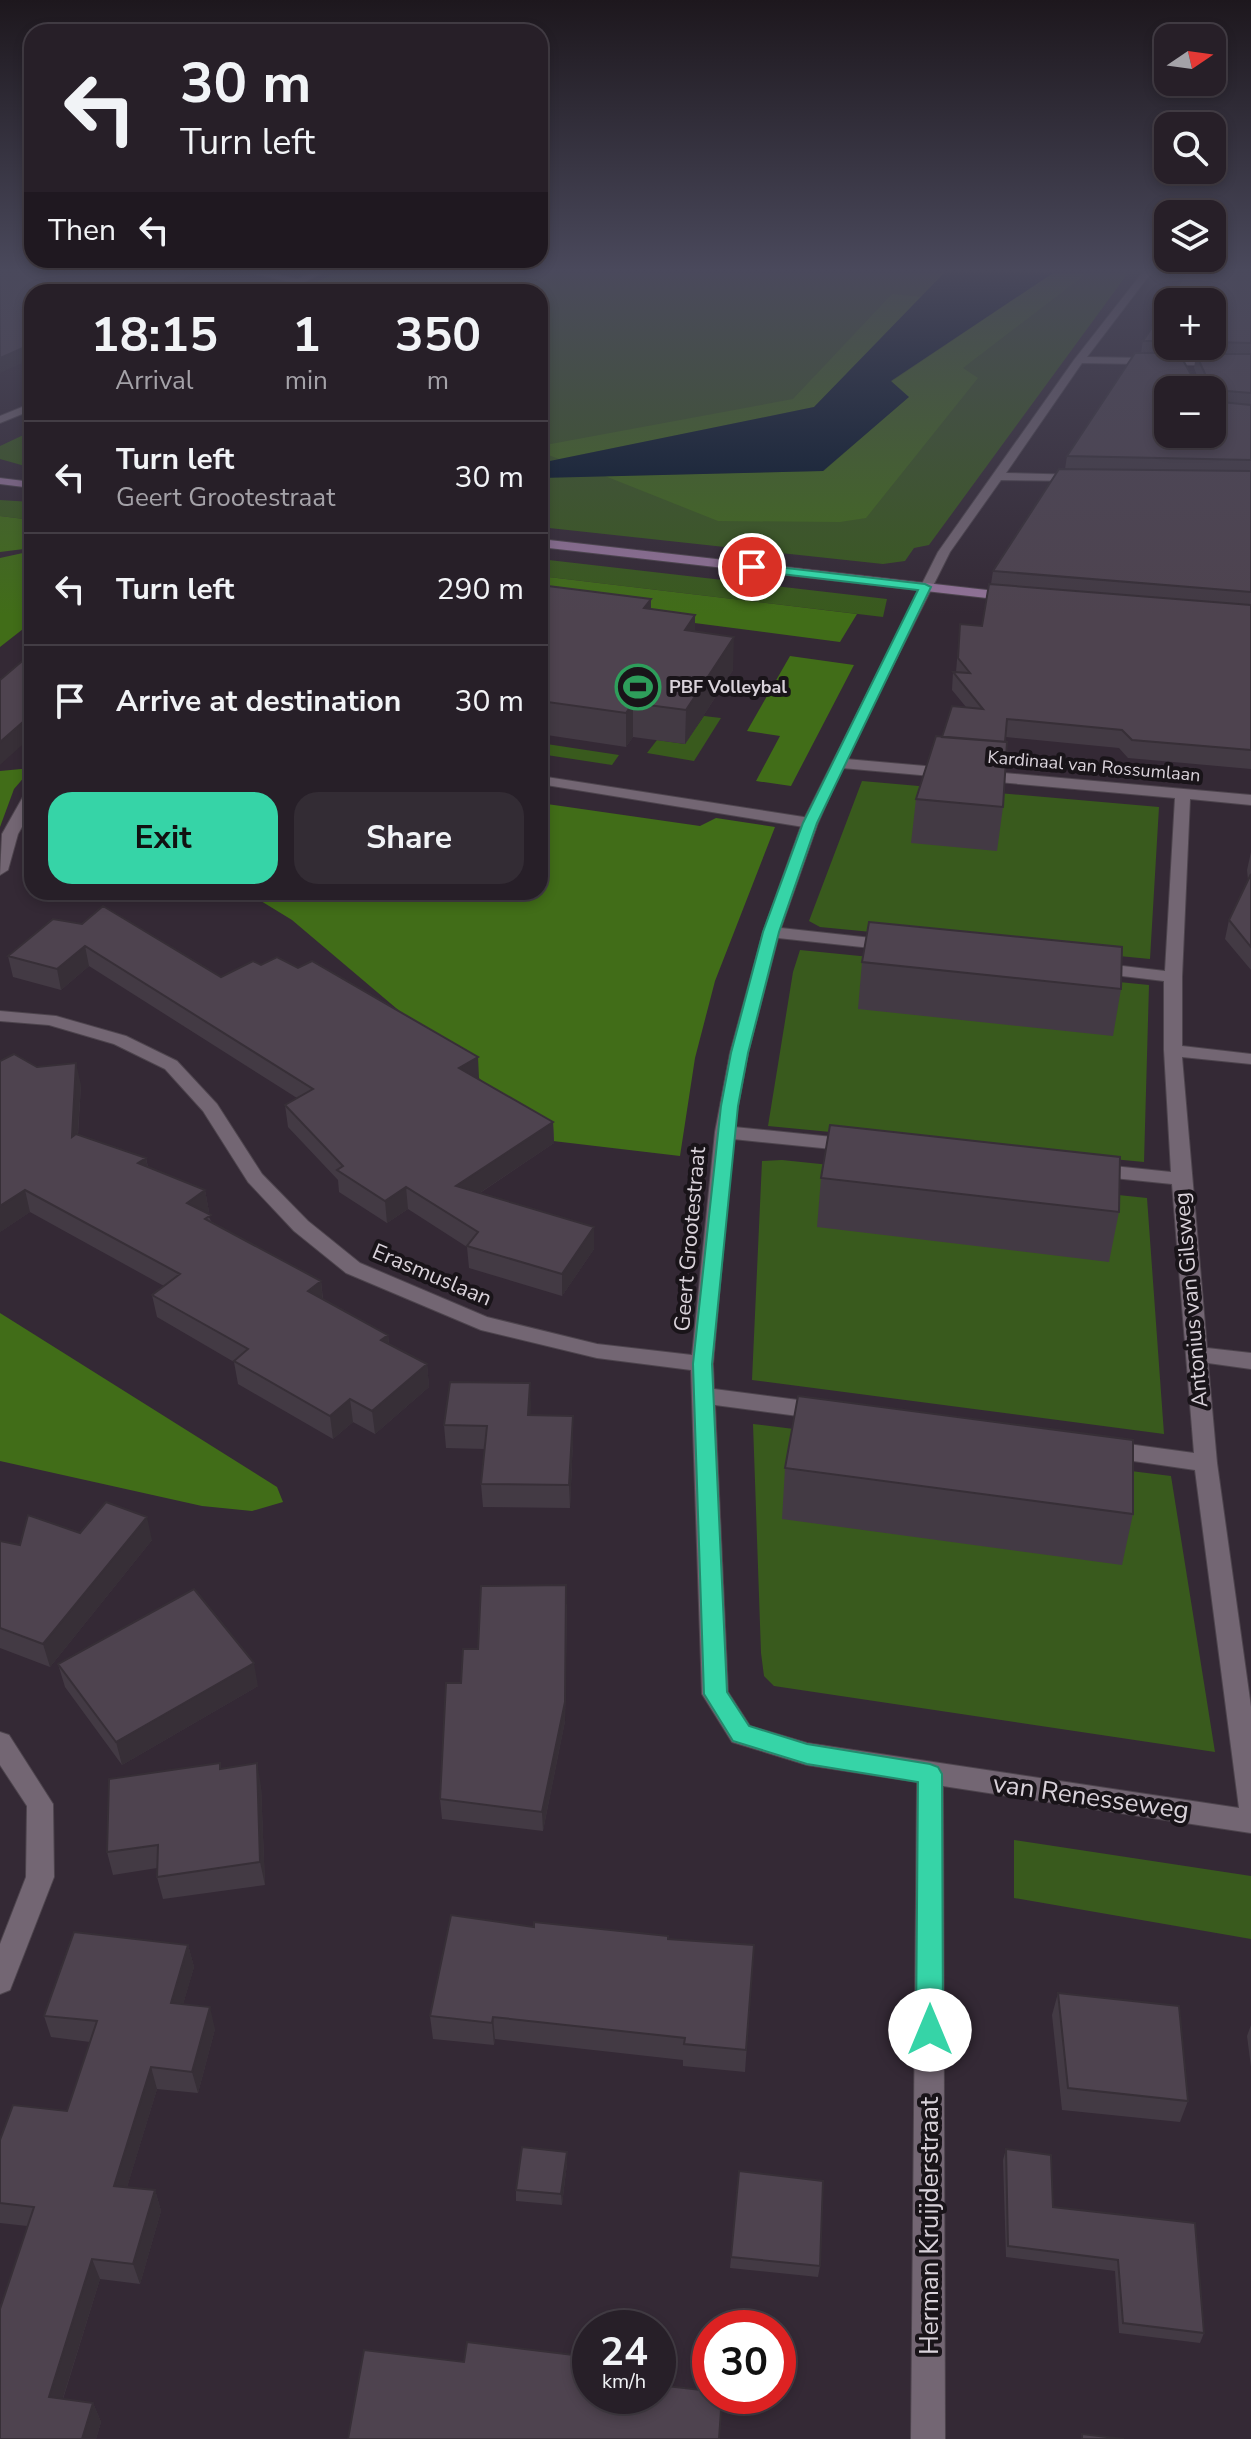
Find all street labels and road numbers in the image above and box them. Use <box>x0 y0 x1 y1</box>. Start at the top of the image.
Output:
street label: Kardinaal van Rossumlaan <box>986 745 1202 787</box>
street label: Geert Grootestraat <box>667 1145 713 1333</box>
street label: Antonius van Gilsweg <box>1167 1191 1215 1409</box>
street label: Erasmuslaan <box>368 1236 496 1314</box>
street label: van Renesseweg <box>991 1766 1191 1828</box>
street label: Herman Kruijderstraat <box>912 2096 947 2355</box>

